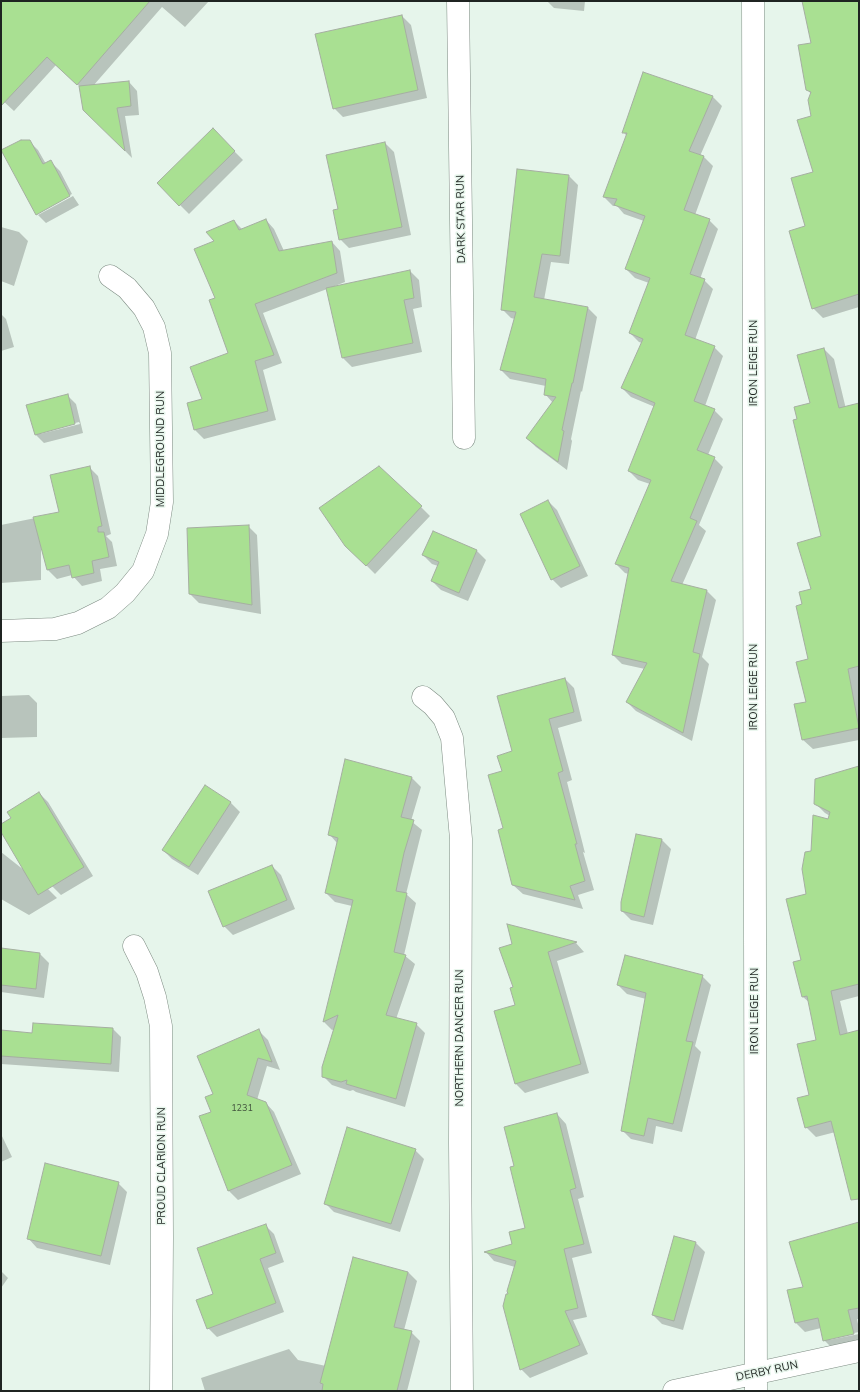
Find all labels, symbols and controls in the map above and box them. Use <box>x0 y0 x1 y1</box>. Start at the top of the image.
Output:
street label: DARK STAR RUN <box>454 175 468 263</box>
street label: IRON LEIGE RUN <box>747 320 761 406</box>
street label: MIDDLEGROUND RUN <box>154 391 168 507</box>
street label: IRON LEIGE RUN <box>747 644 761 730</box>
street label: IRON LEIGE RUN <box>748 968 762 1054</box>
street label: NORTHERN DANCER RUN <box>453 969 467 1107</box>
house number: 1231 <box>231 1103 253 1113</box>
street label: PROUD CLARION RUN <box>155 1107 169 1225</box>
street label: DERBY RUN <box>735 1358 799 1384</box>

